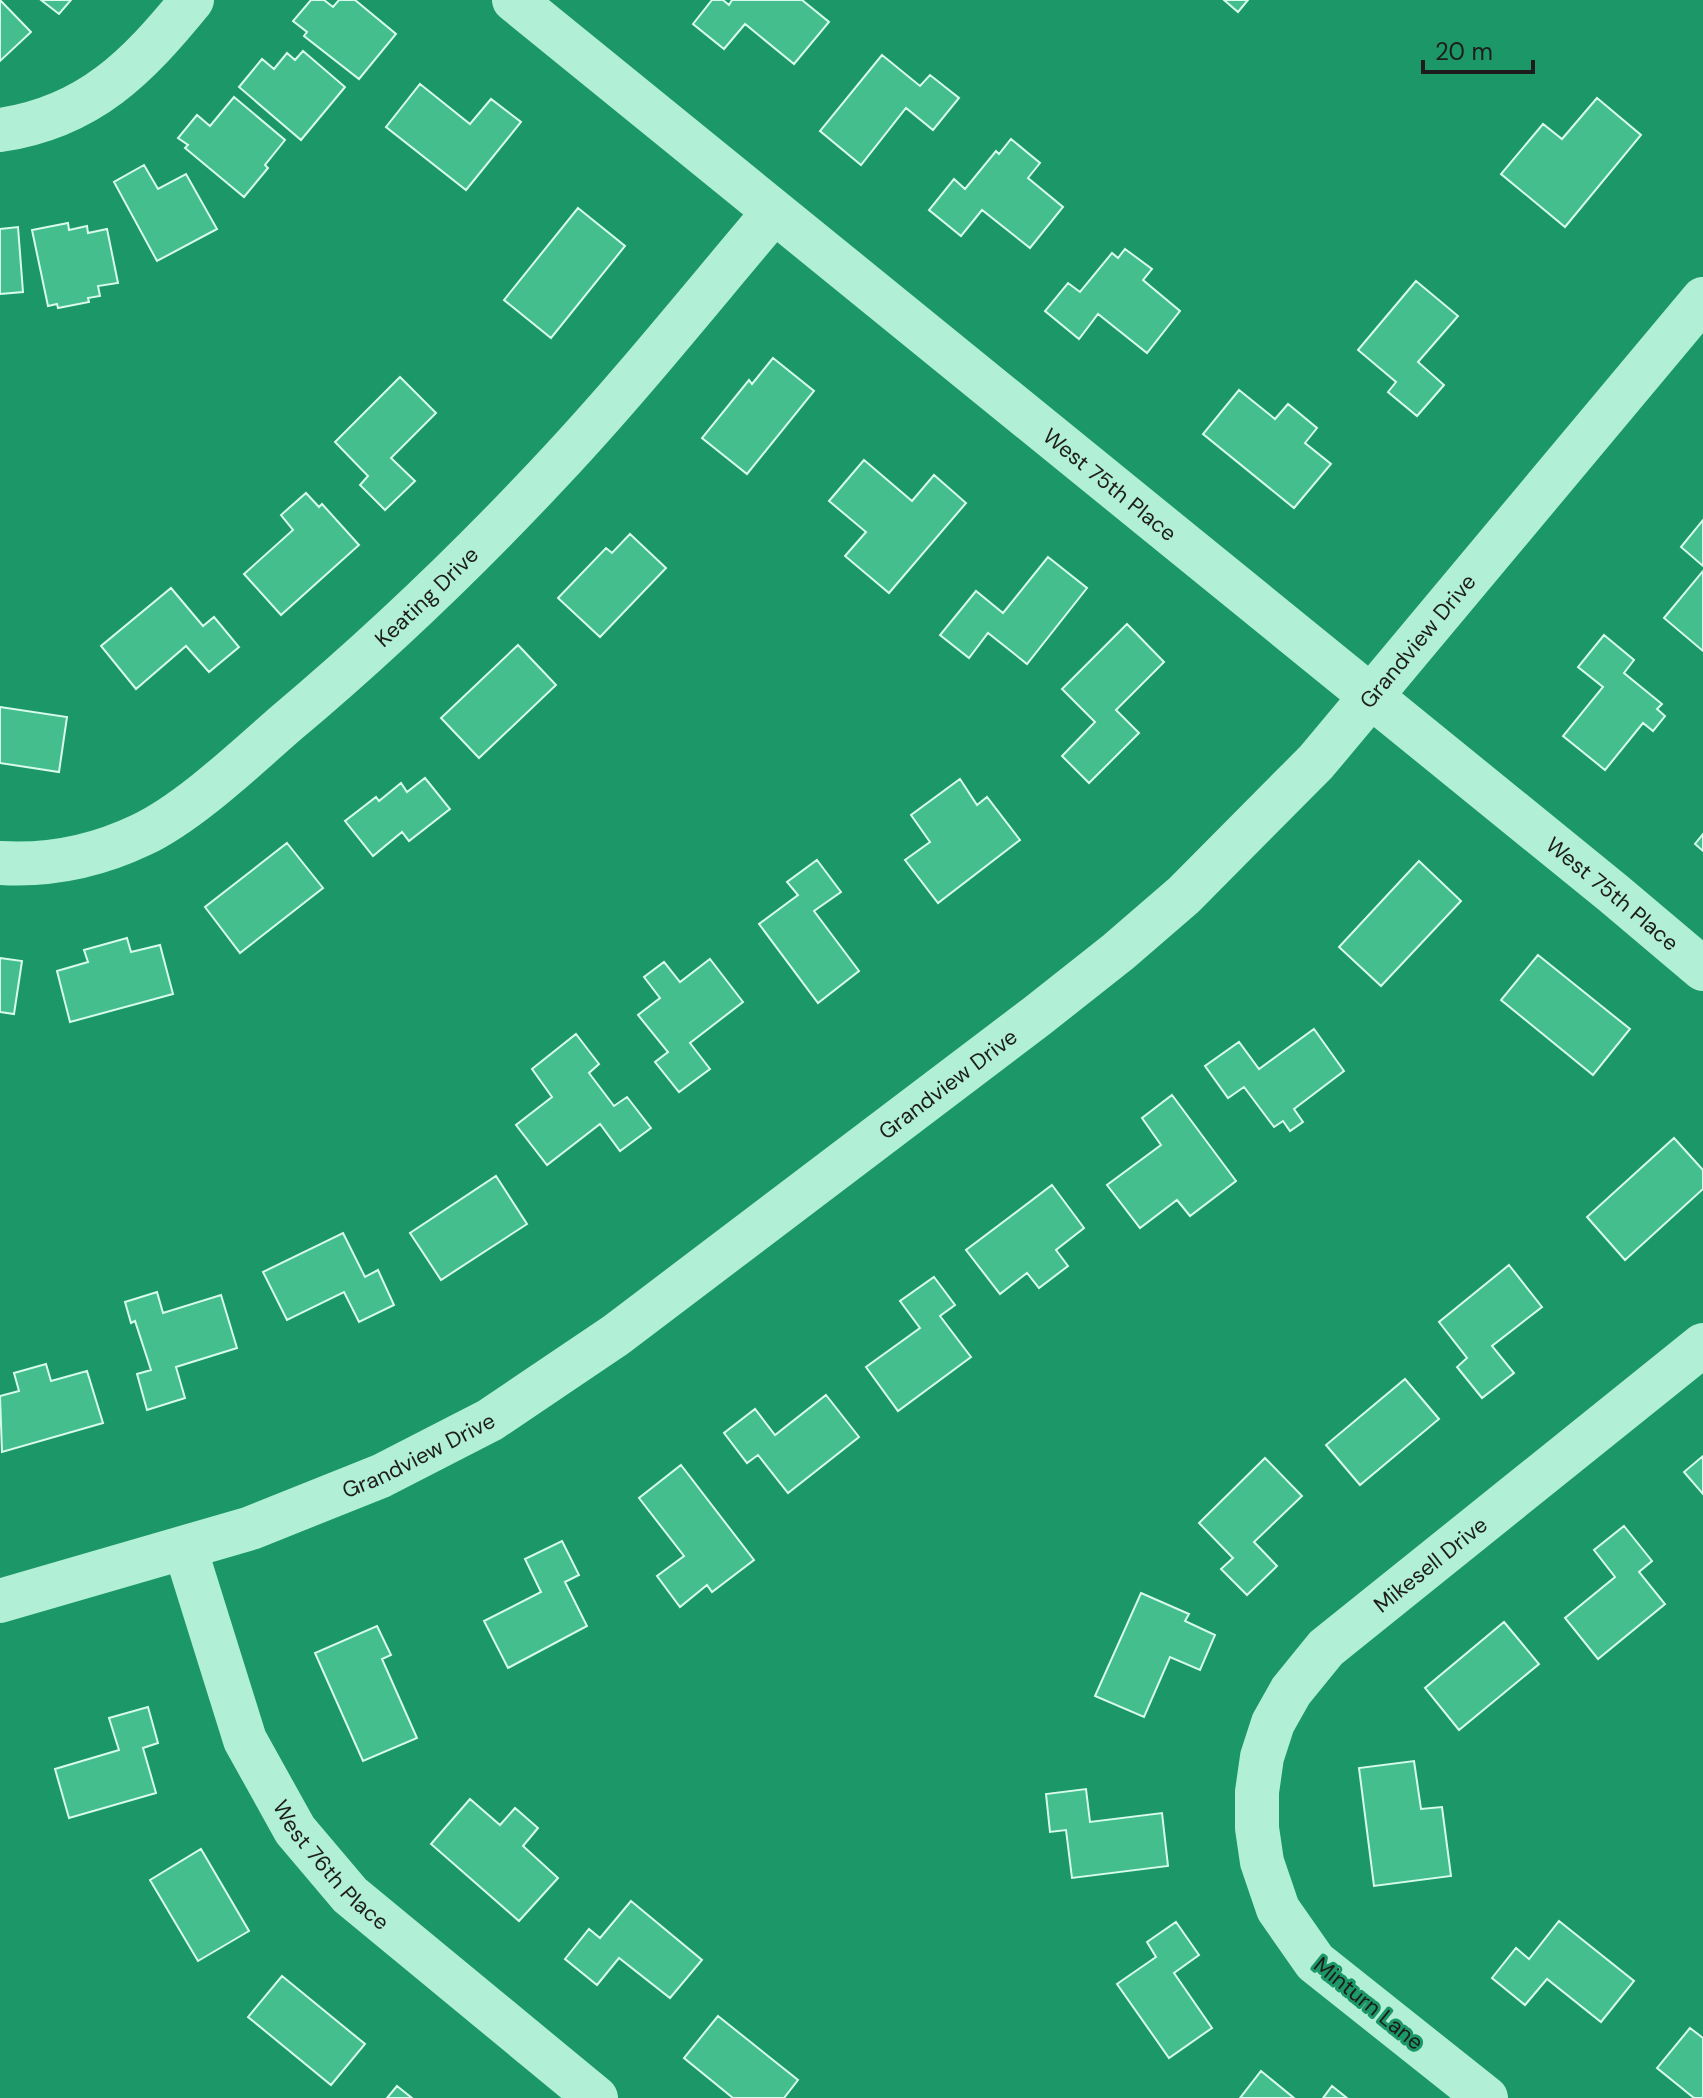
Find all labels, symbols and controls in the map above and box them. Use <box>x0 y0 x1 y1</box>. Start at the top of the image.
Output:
scale bar <box>1423 24 1533 74</box>
text: 20 m <box>1435 36 1493 67</box>
street label: West 75th Place <box>1037 422 1183 548</box>
street label: Keating Drive <box>369 540 485 653</box>
street label: Grandview Drive <box>1353 568 1482 714</box>
street label: West 75th Place <box>1540 830 1685 957</box>
street label: Grandview Drive <box>873 1022 1023 1146</box>
street label: Grandview Drive <box>338 1406 500 1505</box>
street label: Mikesell Drive <box>1368 1510 1493 1619</box>
street label: West 76th Place <box>266 1795 395 1937</box>
street label: Minturn Lane <box>1308 1950 1429 2056</box>

